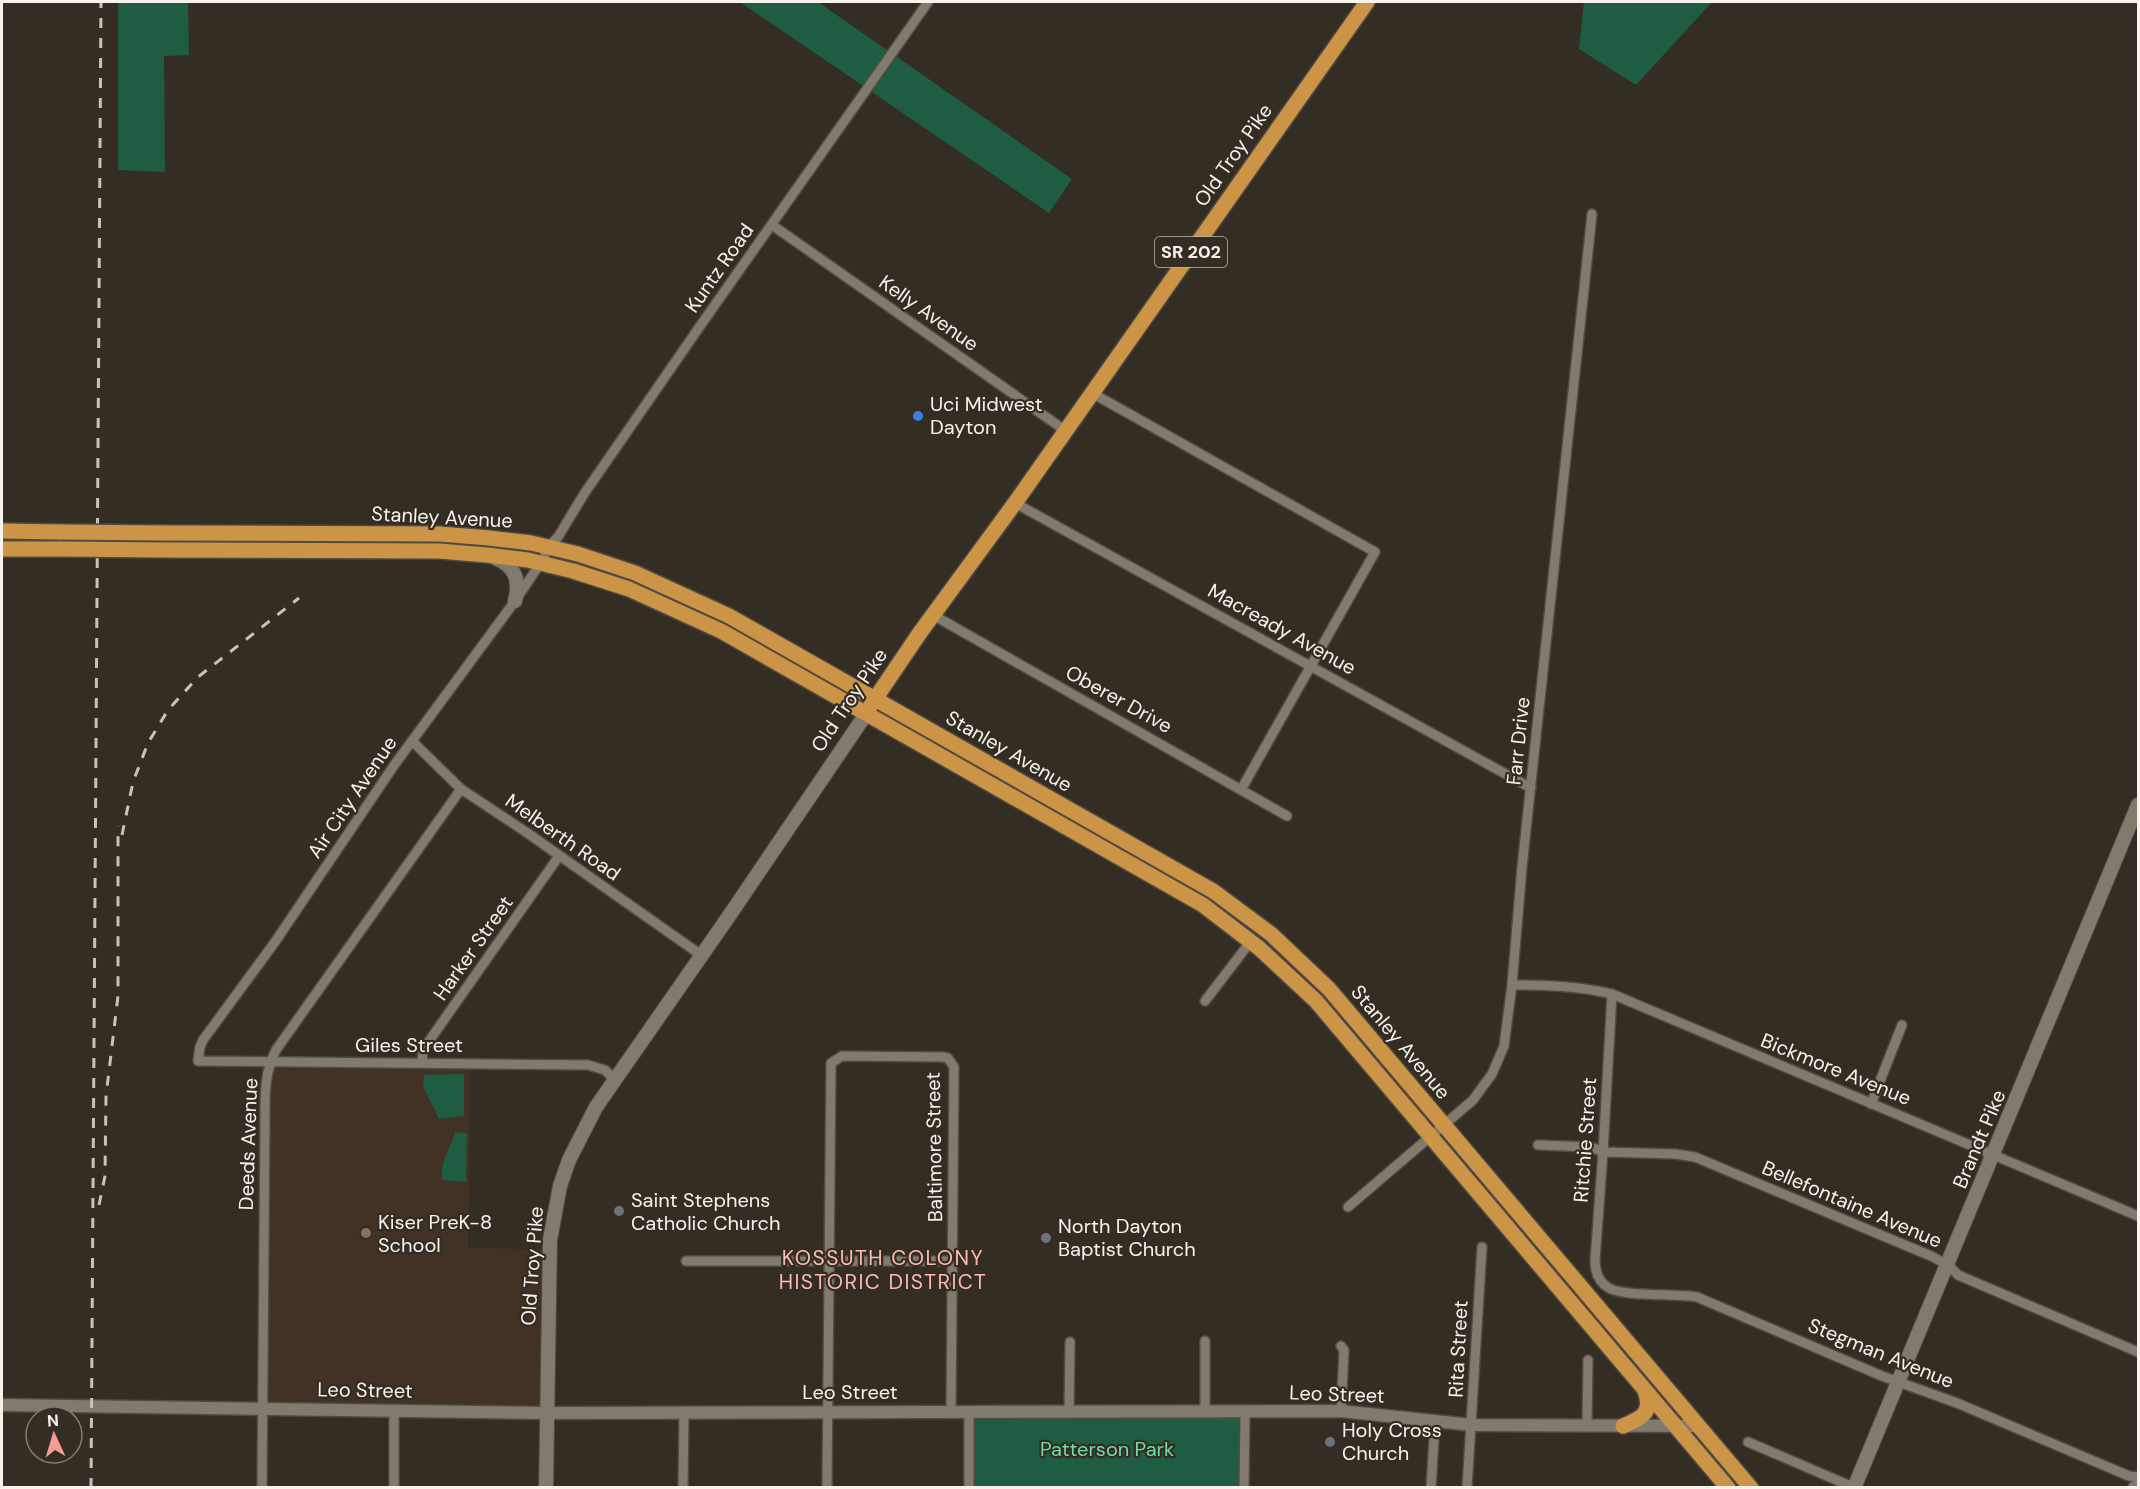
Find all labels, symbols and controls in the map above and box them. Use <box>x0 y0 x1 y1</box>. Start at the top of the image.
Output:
street label: Old Troy Pike <box>1188 99 1278 211</box>
street label: Kuntz Road <box>679 218 759 318</box>
road number: SR 202 <box>1155 237 1227 267</box>
street label: Kelly Avenue <box>874 269 984 357</box>
place label: Uci Midwest Dayton <box>930 391 1043 440</box>
marker: Uci Midwest Dayton <box>911 409 925 423</box>
street label: Stanley Avenue <box>371 500 513 534</box>
street label: Macready Avenue <box>1203 578 1361 680</box>
street label: Old Troy Pike <box>805 643 893 757</box>
street label: Oberer Drive <box>1061 659 1177 739</box>
street label: Farr Drive <box>1500 696 1536 786</box>
street label: Stanley Avenue <box>941 704 1077 798</box>
street label: Air City Avenue <box>301 731 403 863</box>
street label: Melberth Road <box>500 788 626 886</box>
street label: Harker Street <box>427 890 519 1005</box>
street label: Stanley Avenue <box>1346 979 1456 1105</box>
street label: Bickmore Avenue <box>1757 1027 1915 1111</box>
street label: Giles Street <box>355 1032 463 1058</box>
street label: Baltimore Street <box>920 1072 948 1222</box>
street label: Ritchie Street <box>1568 1076 1602 1203</box>
street label: Deeds Avenue <box>233 1077 263 1211</box>
street label: Brandt Pike <box>1947 1086 2011 1192</box>
street label: Bellefontaine Avenue <box>1758 1154 1946 1254</box>
place label: Saint Stephens Catholic Church <box>631 1187 780 1236</box>
marker: Saint Stephens Catholic Church <box>612 1204 626 1218</box>
street label: Old Troy Pike <box>515 1205 549 1327</box>
place label: Kiser PreK-8 School <box>378 1209 492 1258</box>
place label: North Dayton Baptist Church <box>1058 1213 1196 1262</box>
marker: Kiser PreK-8 School <box>359 1226 373 1240</box>
marker: North Dayton Baptist Church <box>1039 1231 1053 1245</box>
district label: KOSSUTH COLONY HISTORIC DISTRICT <box>779 1244 987 1296</box>
street label: Rita Street <box>1442 1300 1474 1398</box>
street label: Stegman Avenue <box>1804 1312 1958 1394</box>
street label: Leo Street <box>317 1376 413 1404</box>
street label: Leo Street <box>802 1379 898 1405</box>
street label: Leo Street <box>1289 1379 1385 1409</box>
north arrow <box>24 1405 84 1465</box>
text: N <box>46 1410 60 1431</box>
place label: Holy Cross Church <box>1342 1417 1442 1466</box>
marker: Holy Cross Church <box>1323 1435 1337 1449</box>
park label: Patterson Park <box>1040 1436 1174 1462</box>

